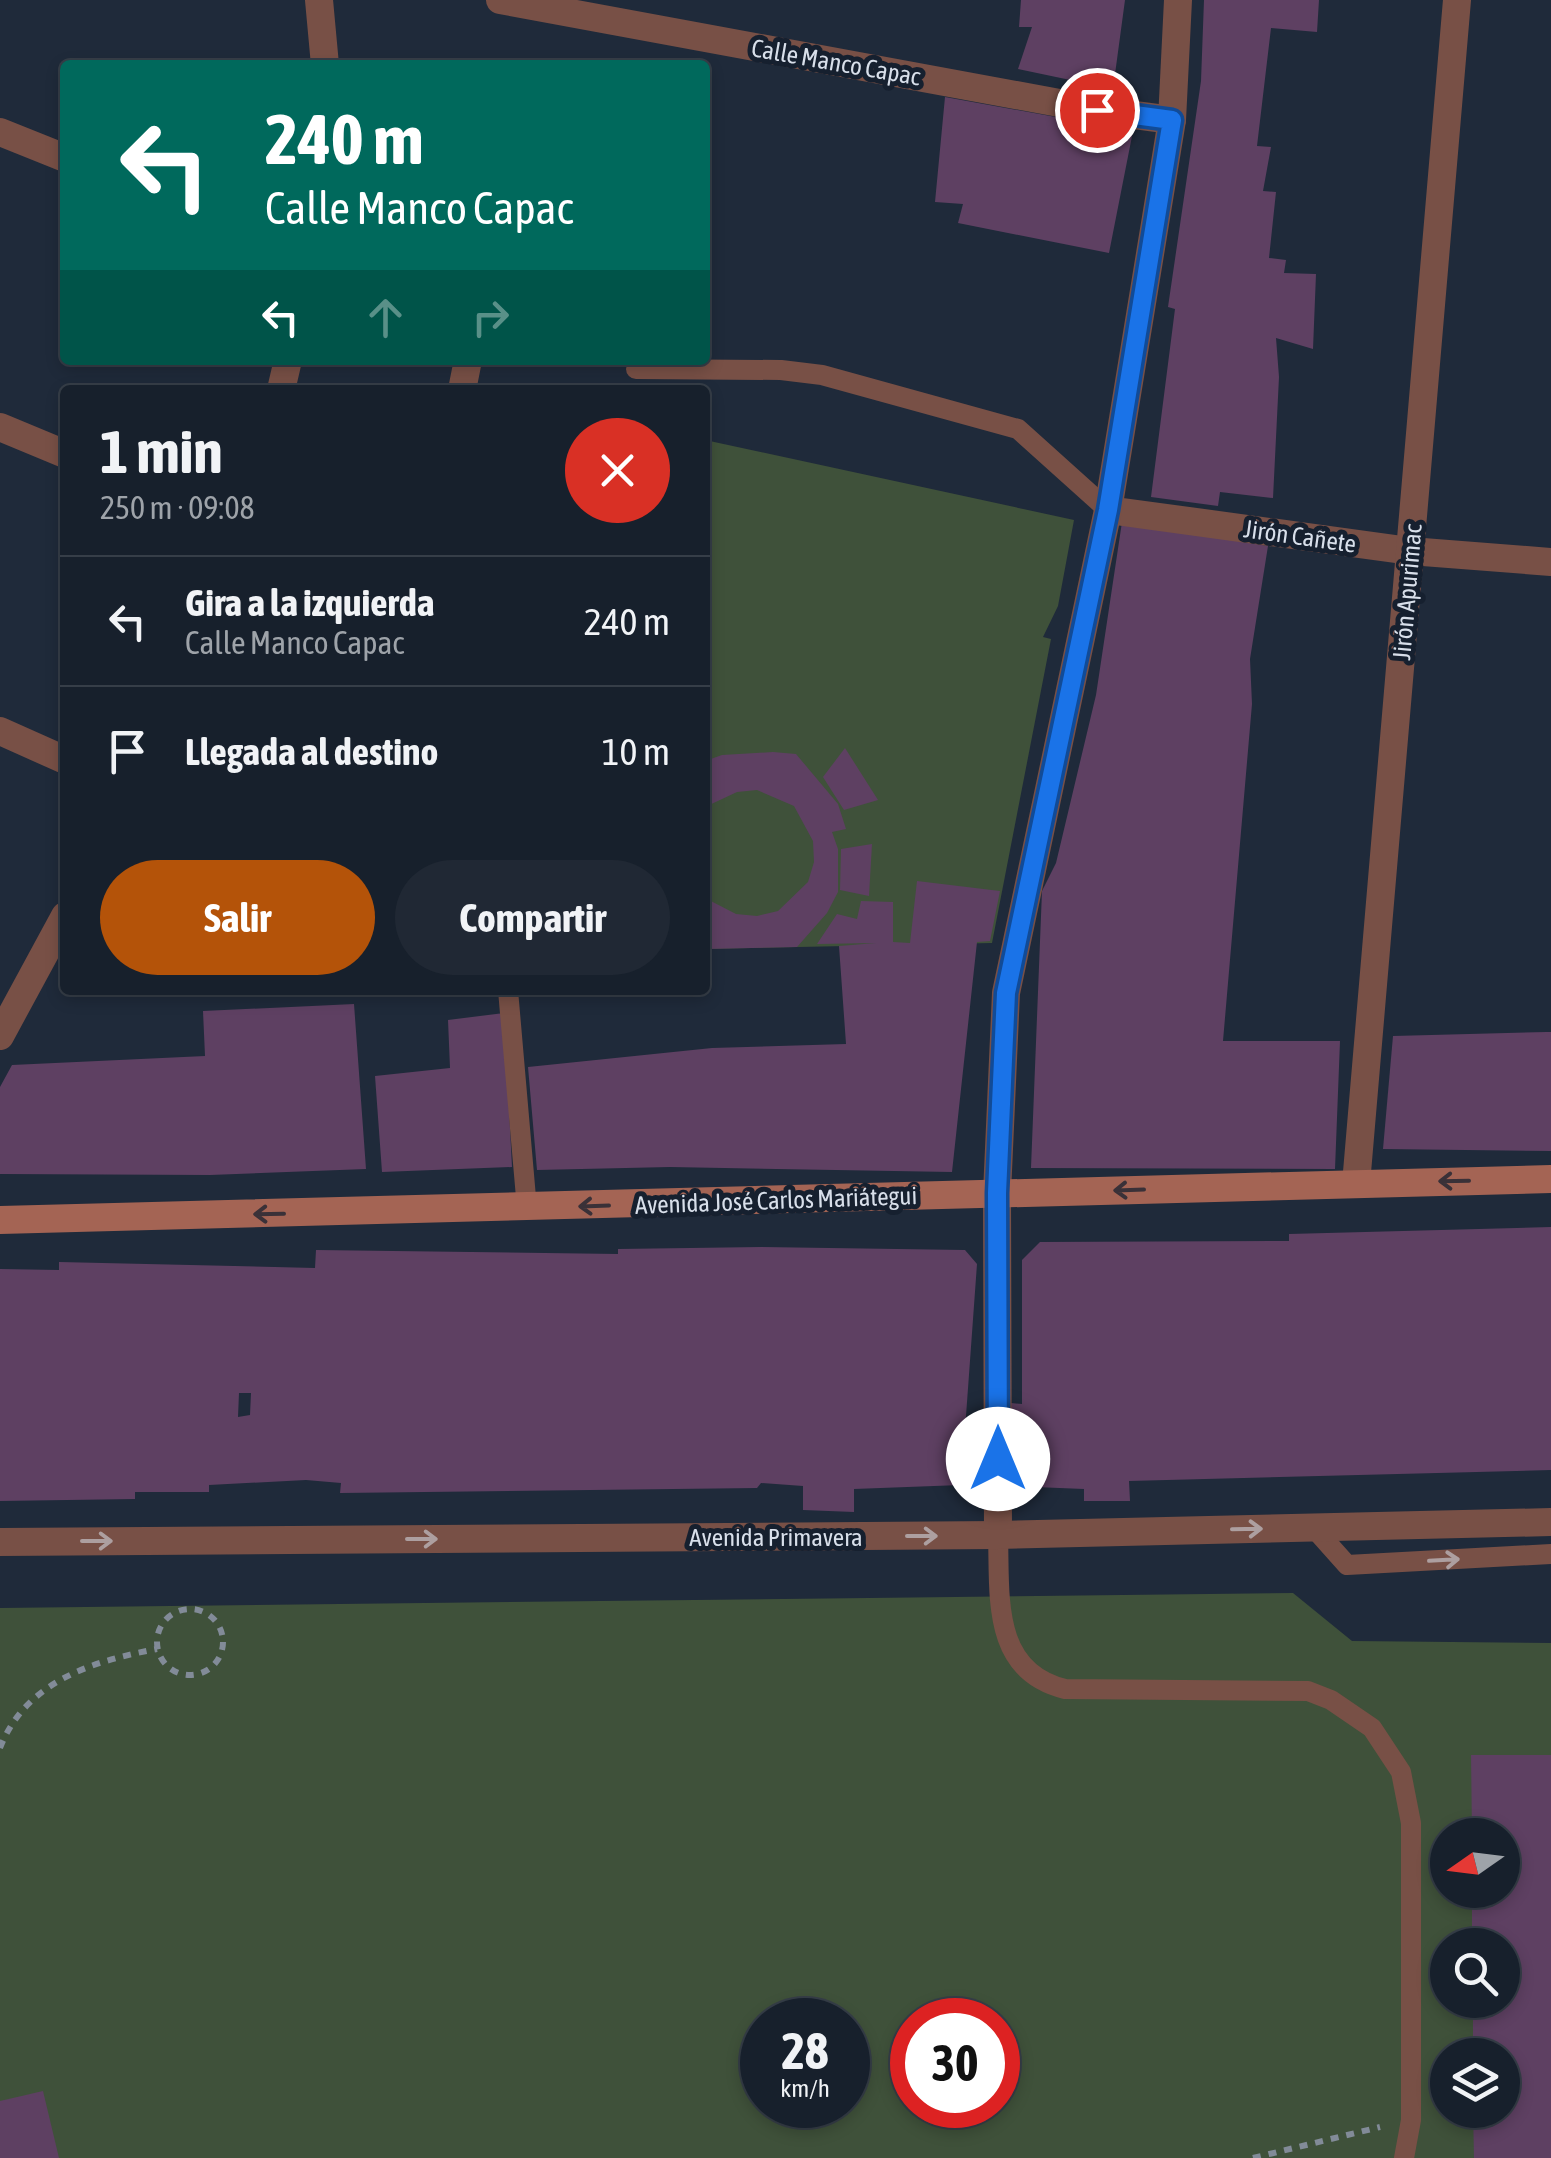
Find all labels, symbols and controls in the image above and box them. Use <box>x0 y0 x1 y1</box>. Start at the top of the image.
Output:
street label: Calle Manco Capac <box>749 33 923 91</box>
pin <box>1055 68 1140 153</box>
icon: arrive <box>1070 83 1125 138</box>
text: 240 m <box>265 99 424 179</box>
icon: left <box>100 100 230 230</box>
text: Calle Manco Capac <box>265 182 573 234</box>
icon: left <box>253 290 308 345</box>
icon: ahead <box>358 290 413 345</box>
icon: right <box>463 290 518 345</box>
text: 1 min <box>100 417 223 486</box>
button: close <box>565 418 670 523</box>
text: 250 m · 09:08 <box>100 489 255 526</box>
street label: Jirón Cañete <box>1242 514 1358 558</box>
street label: Jirón Apurimac <box>1387 522 1427 661</box>
text: Gira a la izquierda <box>185 581 434 624</box>
icon: left <box>100 594 155 649</box>
text: 240 m <box>584 600 670 643</box>
text: Calle Manco Capac <box>185 624 404 661</box>
icon: arrive <box>100 724 155 779</box>
text: Llegada al destino <box>185 730 438 773</box>
text: 10 m <box>602 730 670 773</box>
button: Salir <box>100 860 375 975</box>
button: Compartir <box>395 860 670 975</box>
one-way arrow <box>1438 1172 1470 1191</box>
one-way arrow <box>1113 1180 1145 1199</box>
street label: Avenida José Carlos Mariátegui <box>634 1181 918 1219</box>
one-way arrow <box>578 1197 610 1216</box>
one-way arrow <box>253 1205 285 1224</box>
position arrow <box>946 1407 1050 1511</box>
one-way arrow <box>1231 1520 1263 1539</box>
street label: Avenida Primavera <box>689 1523 863 1551</box>
one-way arrow <box>906 1526 938 1546</box>
one-way arrow <box>406 1530 438 1548</box>
one-way arrow <box>81 1532 113 1551</box>
one-way arrow <box>1428 1550 1460 1569</box>
north arrow <box>1430 1818 1520 1908</box>
map controls <box>1430 1818 1520 2128</box>
button: search <box>1430 1928 1520 2018</box>
speed limit sign: 30 <box>890 1998 1020 2128</box>
text: 28 <box>781 2022 828 2080</box>
button: layers <box>1430 2038 1520 2128</box>
text: km/h <box>780 2074 830 2102</box>

